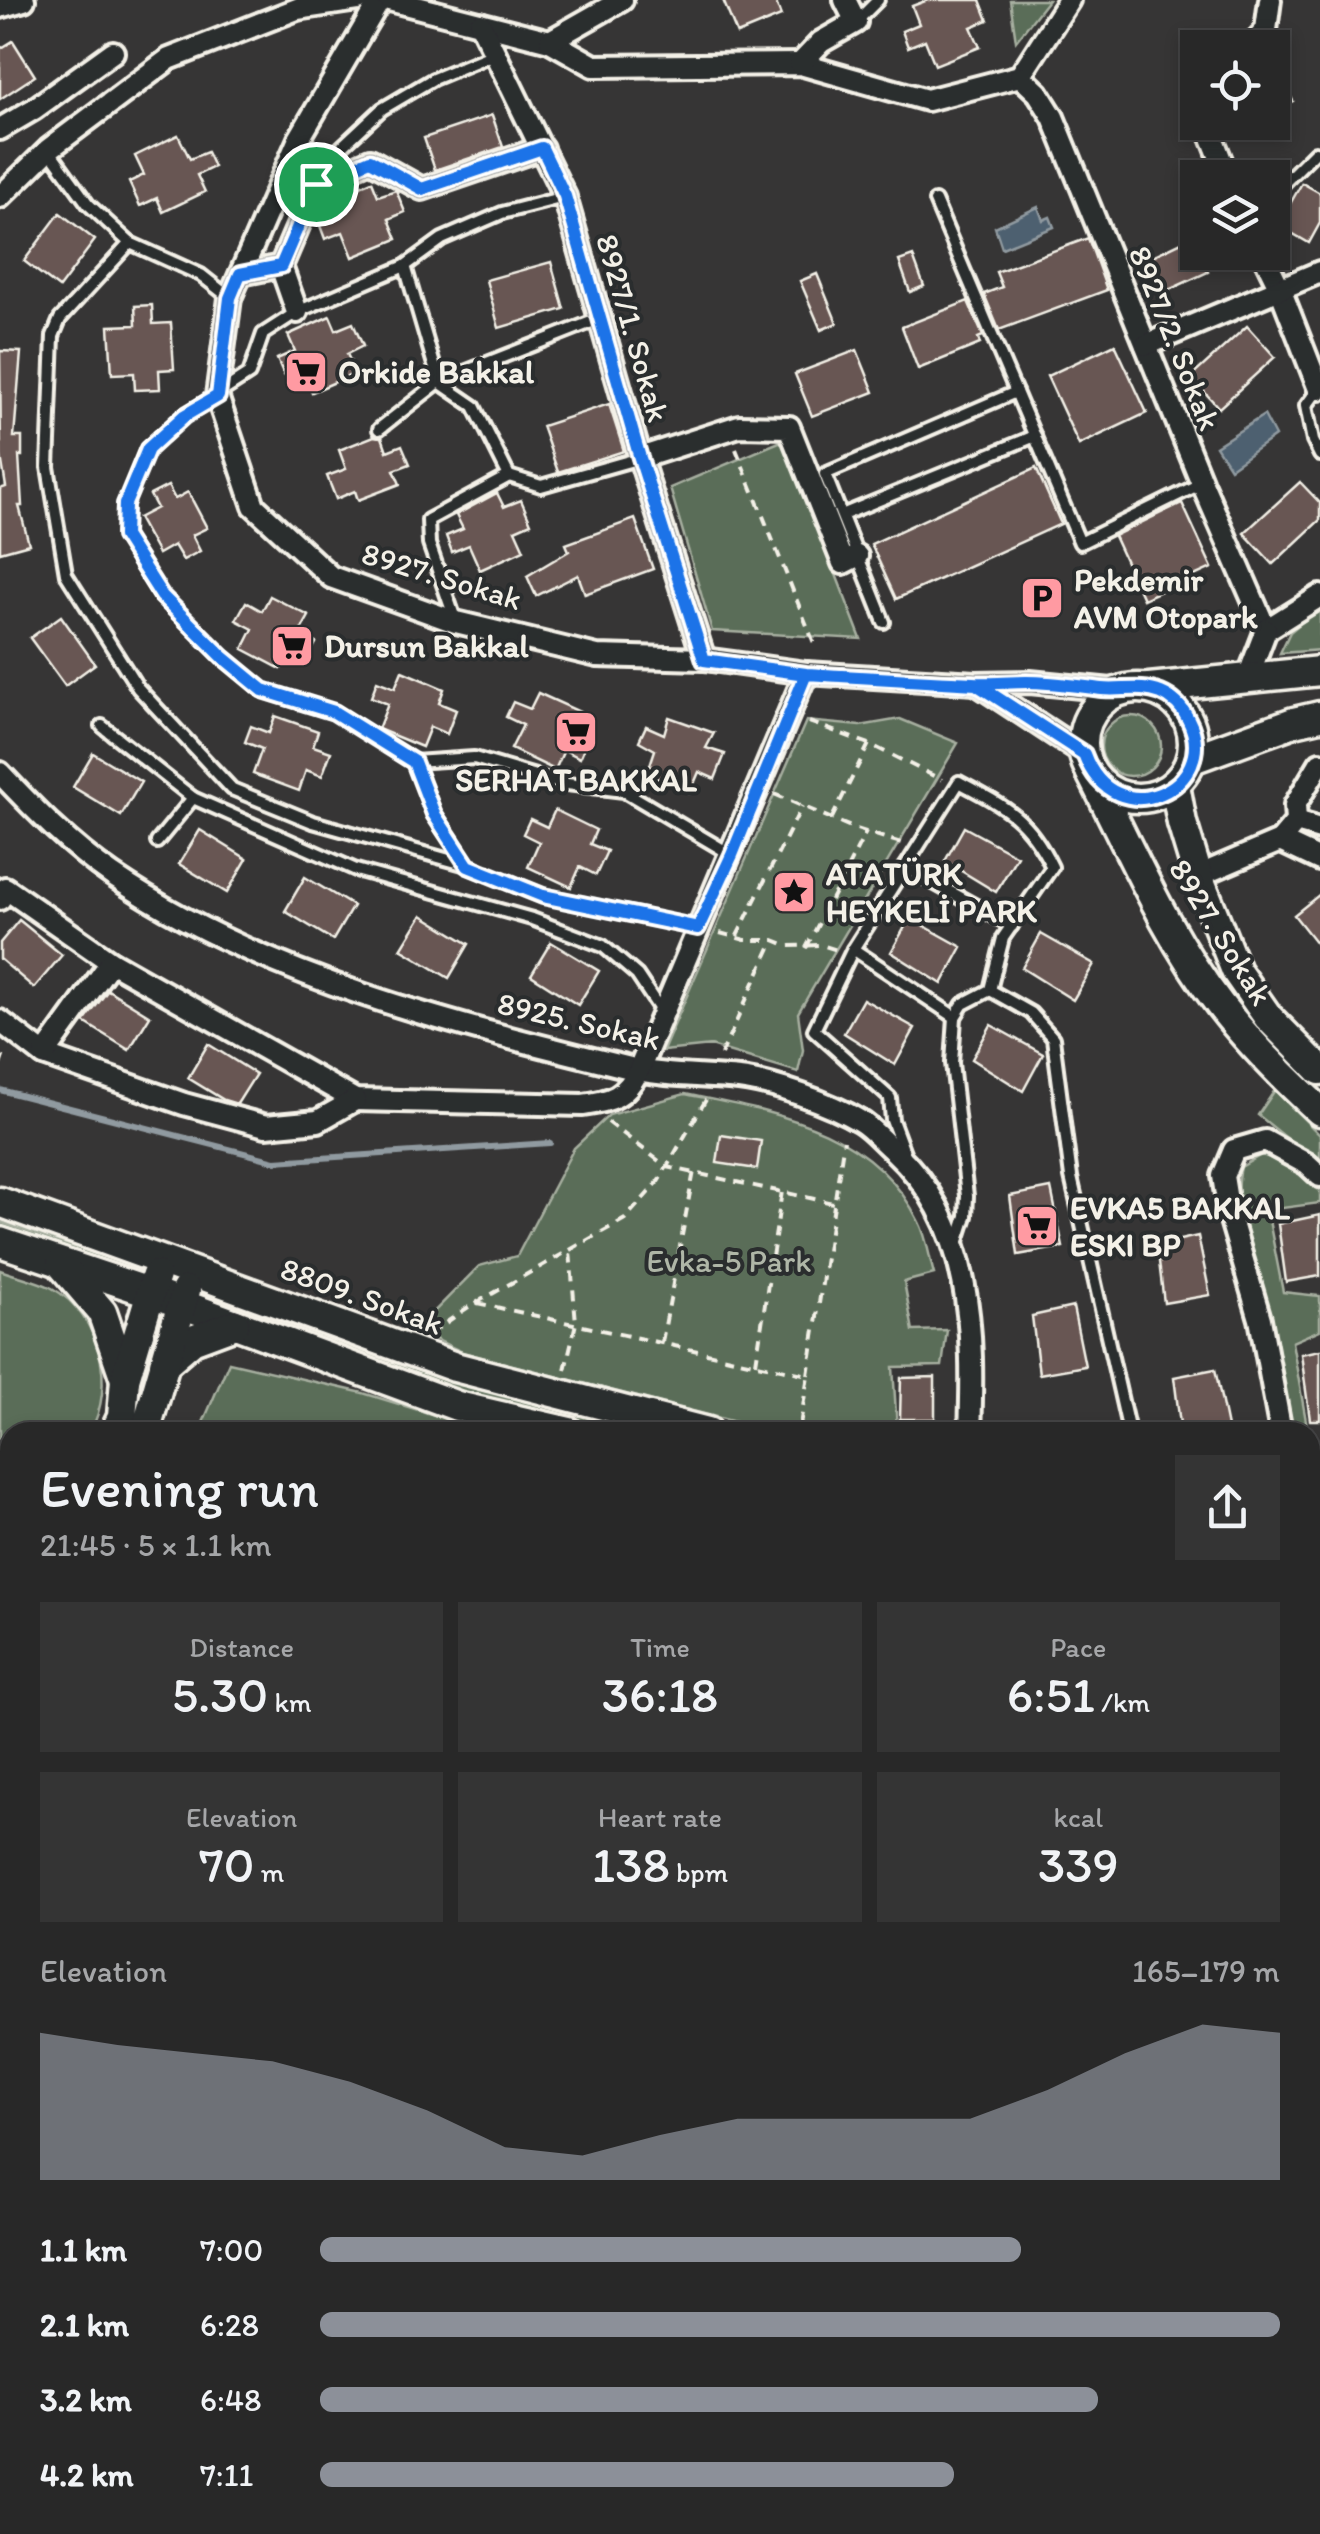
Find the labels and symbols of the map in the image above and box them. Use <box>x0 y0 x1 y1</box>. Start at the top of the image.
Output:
pin <box>274 142 359 227</box>
street label: 8927/1. Sokak <box>588 230 678 426</box>
street label: 8927/2. Sokak <box>1121 240 1229 436</box>
supermarket icon: Orkide Bakkal <box>283 349 329 395</box>
place label: Orkide Bakkal <box>338 353 535 391</box>
street label: 8927. Sokak <box>358 534 526 618</box>
place label: Pekdemir AVM Otopark <box>1073 561 1258 636</box>
parking icon: Pekdemir AVM Otopark <box>1019 575 1065 621</box>
supermarket icon: Dursun Bakkal <box>269 623 315 669</box>
place label: Dursun Bakkal <box>324 627 529 665</box>
supermarket icon: SERHAT BAKKAL <box>553 709 599 755</box>
place label: SERHAT BAKKAL <box>455 761 698 799</box>
street label: 8927. Sokak <box>1161 852 1281 1012</box>
place label: ATATÜRK HEYKELİ PARK <box>825 855 1037 930</box>
place icon: ATATÜRK HEYKELİ PARK <box>771 869 817 915</box>
street label: 8925. Sokak <box>494 984 664 1058</box>
place label: EVKA5 BAKKAL ESKI BP <box>1070 1189 1290 1264</box>
supermarket icon: EVKA5 BAKKAL ESKI BP <box>1014 1203 1060 1249</box>
park label: Evka-5 Park <box>647 1242 812 1280</box>
street label: 8809. Sokak <box>276 1249 448 1343</box>

